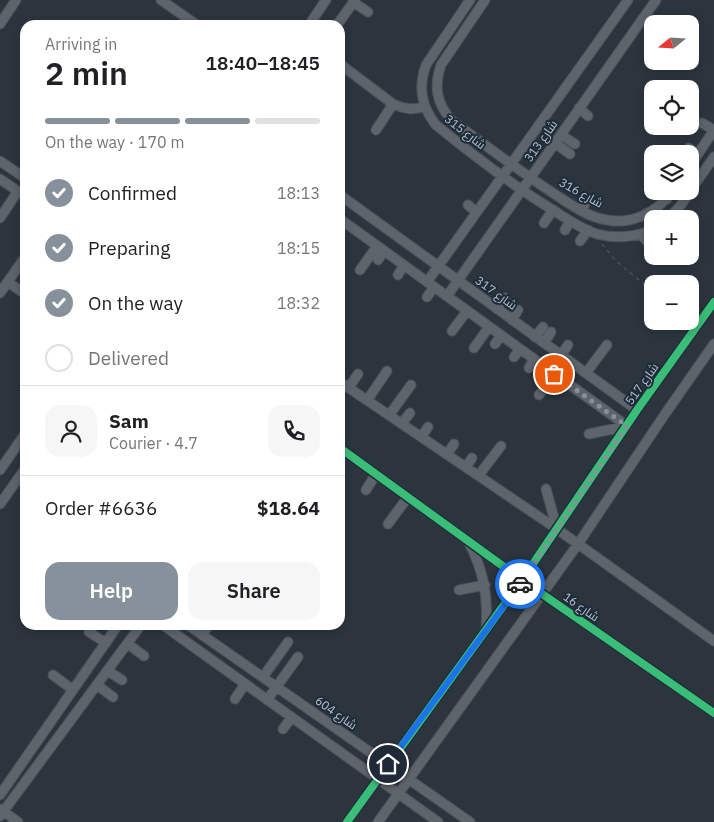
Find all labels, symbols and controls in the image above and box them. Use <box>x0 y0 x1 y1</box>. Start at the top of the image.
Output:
north arrow <box>644 15 699 70</box>
map controls <box>644 15 699 330</box>
text: Arriving in <box>45 34 117 54</box>
text: 18:40–18:45 <box>206 51 320 75</box>
text: 2 min <box>45 52 128 94</box>
button: locate <box>644 80 699 135</box>
street label: شارع 315 <box>441 111 489 153</box>
street label: شارع 313 <box>521 117 561 165</box>
text: On the way · 170 m <box>45 132 184 152</box>
button: layers <box>644 145 699 200</box>
street label: شارع 316 <box>556 174 606 212</box>
icon: check <box>45 179 73 207</box>
text: Confirmed <box>88 181 177 205</box>
text: 18:13 <box>277 183 320 203</box>
button: + <box>644 210 699 265</box>
icon: check <box>45 234 73 262</box>
text: Preparing <box>88 236 170 260</box>
text: 18:15 <box>277 238 320 258</box>
street label: شارع 317 <box>472 273 520 314</box>
button: − <box>644 275 699 330</box>
icon: check <box>45 289 73 317</box>
text: On the way <box>88 291 183 315</box>
text: 18:32 <box>277 293 320 313</box>
text: Delivered <box>88 346 169 370</box>
pin <box>533 353 575 395</box>
icon: bag <box>540 360 568 388</box>
street label: شارع 517 <box>622 360 662 408</box>
button: person <box>45 405 97 457</box>
button: phone <box>268 405 320 457</box>
text: Sam <box>109 409 149 433</box>
text: Courier · 4.7 <box>109 433 198 453</box>
text: Order #6636 <box>45 496 157 520</box>
text: $18.64 <box>257 496 320 520</box>
courier <box>495 559 545 609</box>
button: Help <box>45 562 178 620</box>
button: Share <box>188 562 320 620</box>
icon: car <box>506 570 534 598</box>
street label: شارع 16 <box>560 589 602 625</box>
street label: شارع 604 <box>312 693 360 733</box>
pin <box>367 743 409 785</box>
icon: home <box>374 750 402 778</box>

